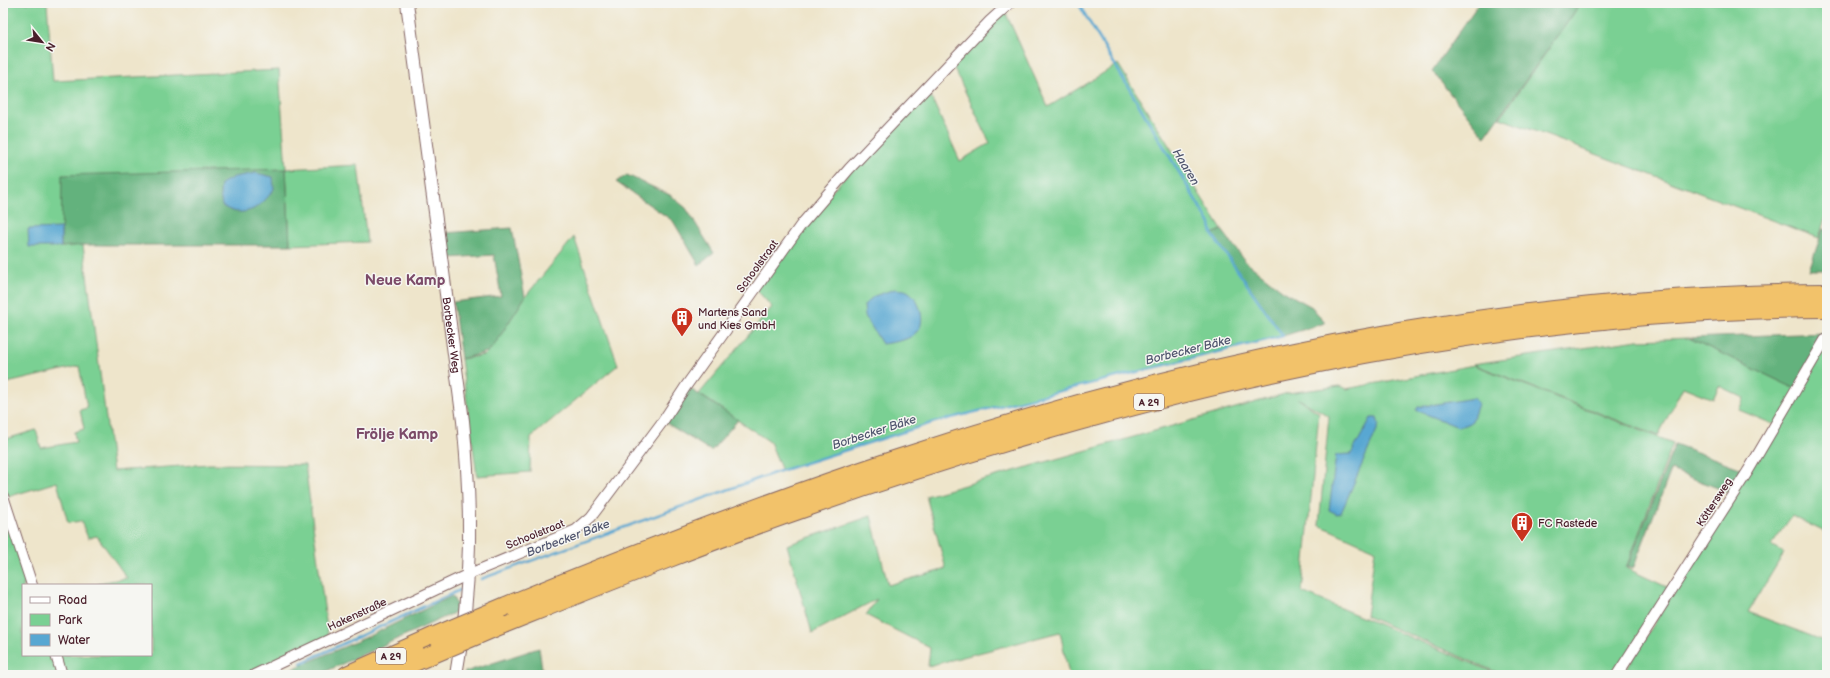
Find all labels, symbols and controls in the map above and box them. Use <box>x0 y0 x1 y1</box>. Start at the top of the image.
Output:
north arrow <box>22 22 62 62</box>
text: N <box>43 40 58 54</box>
water label: Haaren <box>1169 146 1203 189</box>
street label: Schoolstraat <box>734 237 781 295</box>
district label: Neue Kamp <box>365 271 446 290</box>
street label: Borbecker Weg <box>439 296 463 374</box>
building icon: Martens Sand und Kies GmbH <box>669 305 695 338</box>
place label: Martens Sand und Kies GmbH <box>698 306 776 332</box>
water label: Borbecker Bäke <box>1144 333 1232 368</box>
road number: A 29 <box>1134 394 1164 410</box>
water label: Borbecker Bäke <box>830 412 918 453</box>
district label: Frölje Kamp <box>356 425 439 444</box>
street label: Köttersweg <box>1694 475 1735 529</box>
building icon: FC Rastede <box>1509 510 1535 543</box>
water label: Borbecker Bäke <box>524 516 612 560</box>
street label: Schoolstraat <box>504 517 567 552</box>
place label: FC Rastede <box>1538 517 1598 530</box>
legend <box>22 584 152 656</box>
text: Road <box>58 593 87 608</box>
street label: Hakenstraße <box>326 595 389 634</box>
text: Park <box>58 613 82 628</box>
text: Water <box>58 633 90 648</box>
road number: A 29 <box>376 648 406 664</box>

